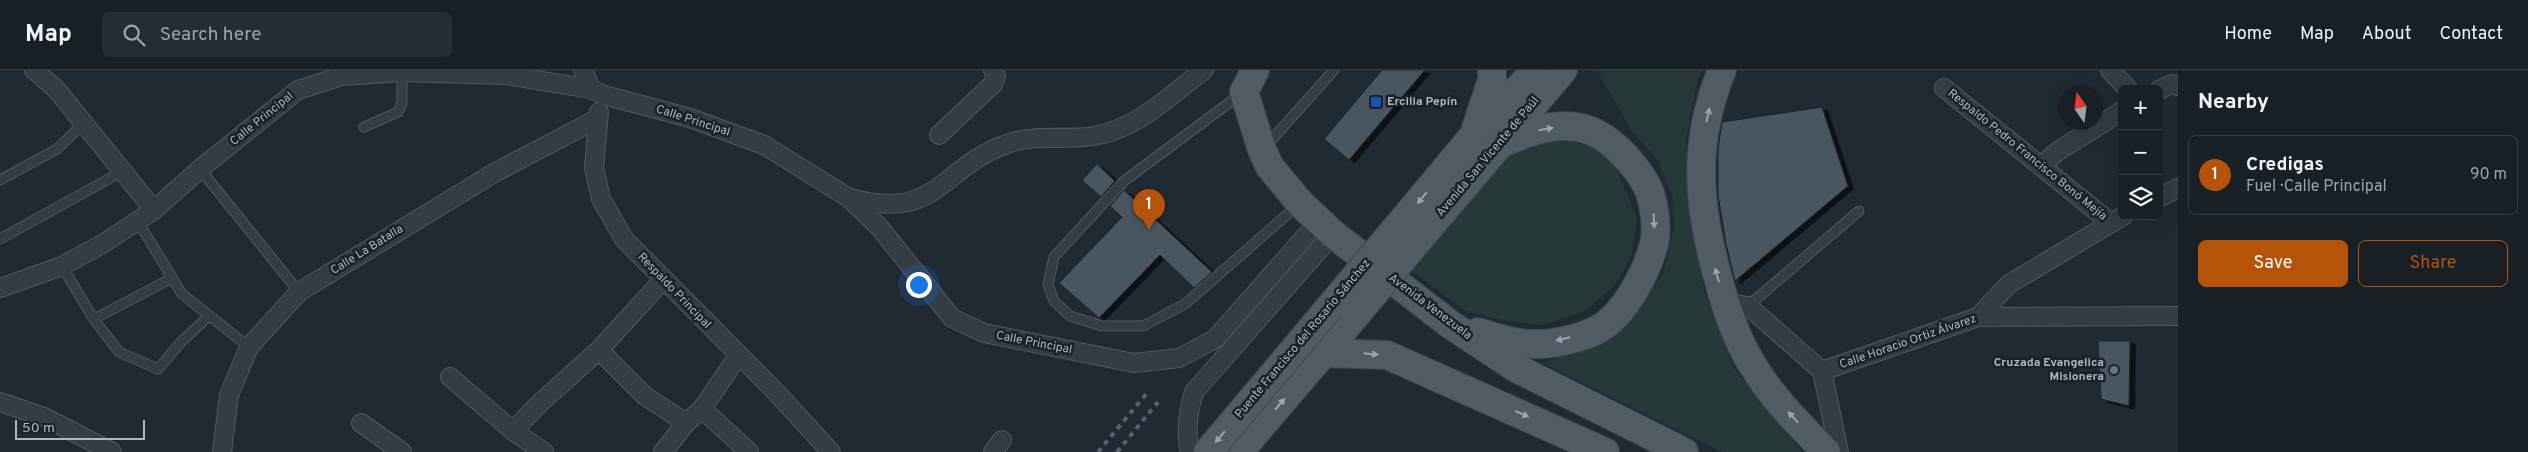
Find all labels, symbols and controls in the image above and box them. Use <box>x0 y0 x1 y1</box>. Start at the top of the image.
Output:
search box <box>102 12 452 57</box>
text: Map <box>25 20 72 50</box>
icon: search <box>120 21 148 49</box>
text: Search here <box>160 23 261 47</box>
text: Home <box>2224 23 2272 46</box>
text: Map <box>2300 23 2334 46</box>
text: About <box>2362 23 2411 46</box>
text: Contact <box>2439 23 2503 46</box>
north arrow <box>2058 85 2103 130</box>
map controls <box>2118 85 2163 220</box>
button: + <box>2118 85 2163 130</box>
street label: Respaldo Pedro Francisco Bonó Mejía <box>1944 86 2110 224</box>
street label: Calle Principal <box>227 88 297 150</box>
text: Nearby <box>2198 89 2269 116</box>
place label: Ercilia Pepín <box>1387 94 1457 110</box>
street label: Avenida San Vicente de Paúl <box>1433 94 1543 220</box>
marker: Ercilia Pepín <box>1369 95 1383 109</box>
street label: Calle Principal <box>654 101 732 141</box>
one-way arrow <box>1704 108 1712 123</box>
one-way arrow <box>1538 124 1554 132</box>
button: − <box>2118 130 2163 175</box>
text: Credigas <box>2246 153 2324 177</box>
text: 1 <box>2212 165 2218 185</box>
text: 90 m <box>2470 165 2507 185</box>
button: layers <box>2118 175 2163 220</box>
text: Fuel · Calle Principal <box>2246 177 2387 197</box>
pin: 1 <box>1133 189 1165 230</box>
one-way arrow <box>1416 191 1427 204</box>
one-way arrow <box>1651 214 1659 230</box>
street label: Calle La Batalla <box>328 221 406 279</box>
button: Save <box>2198 240 2348 287</box>
button: Share <box>2358 240 2508 287</box>
street label: Respaldo Principal <box>634 250 714 332</box>
street label: Puente Francisco del Rosario Sánchez <box>1232 256 1374 422</box>
one-way arrow <box>1713 268 1721 283</box>
street label: Avenida Venezuela <box>1385 270 1475 344</box>
your location <box>906 272 932 298</box>
street label: Calle Horacio Ortiz Álvarez <box>1837 311 1979 373</box>
street label: Calle Principal <box>995 328 1073 358</box>
one-way arrow <box>1555 336 1571 344</box>
one-way arrow <box>1364 350 1380 358</box>
place label: Cruzada Evangelica Misionera <box>1994 355 2104 385</box>
marker: Cruzada Evangelica Misionera <box>2108 364 2120 376</box>
one-way arrow <box>1274 398 1285 411</box>
one-way arrow <box>1515 410 1529 418</box>
one-way arrow <box>1787 410 1798 423</box>
scale bar <box>15 417 145 440</box>
text: 50 m <box>22 420 55 437</box>
one-way arrow <box>1215 431 1226 444</box>

